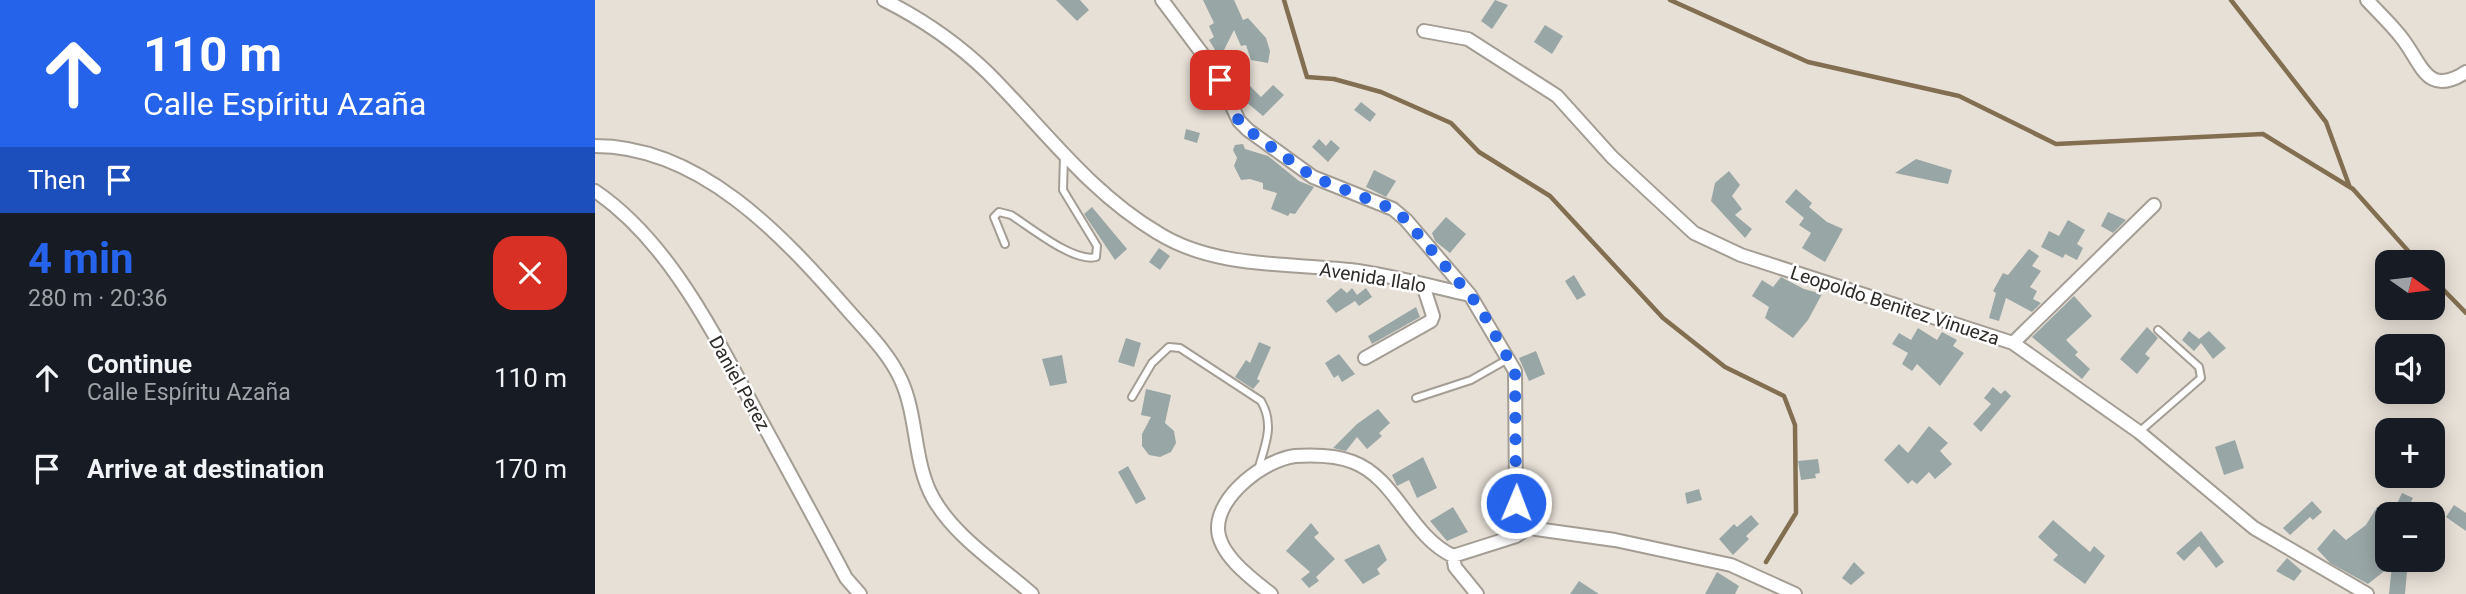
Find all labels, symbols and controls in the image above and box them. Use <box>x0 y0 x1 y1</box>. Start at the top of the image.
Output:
text: 110 m <box>143 26 282 83</box>
icon: ahead <box>28 28 119 119</box>
pin <box>1190 50 1250 110</box>
icon: arrive <box>1201 61 1239 99</box>
text: Calle Espíritu Azaña <box>143 85 426 123</box>
icon: arrive <box>100 161 138 199</box>
text: Then <box>28 165 86 195</box>
text: 4 min <box>28 234 134 283</box>
button: close <box>493 236 567 310</box>
north arrow <box>2375 250 2445 320</box>
map controls <box>2375 250 2445 572</box>
street label: Avenida Ilalo <box>1318 258 1428 297</box>
street label: Leopoldo Benitez Vinueza <box>1787 261 2002 350</box>
text: 280 m · 20:36 <box>28 285 167 312</box>
street label: Daniel Perez <box>704 332 775 435</box>
button: sound <box>2375 334 2445 404</box>
text: Continue <box>87 349 192 379</box>
icon: ahead <box>28 359 66 397</box>
text: 110 m <box>494 363 567 393</box>
text: Calle Espíritu Azaña <box>87 379 291 406</box>
button: + <box>2375 418 2445 488</box>
icon: arrive <box>28 450 66 488</box>
text: Arrive at destination <box>87 454 324 484</box>
text: 170 m <box>494 454 567 484</box>
position arrow <box>1479 466 1553 540</box>
button: − <box>2375 502 2445 572</box>

